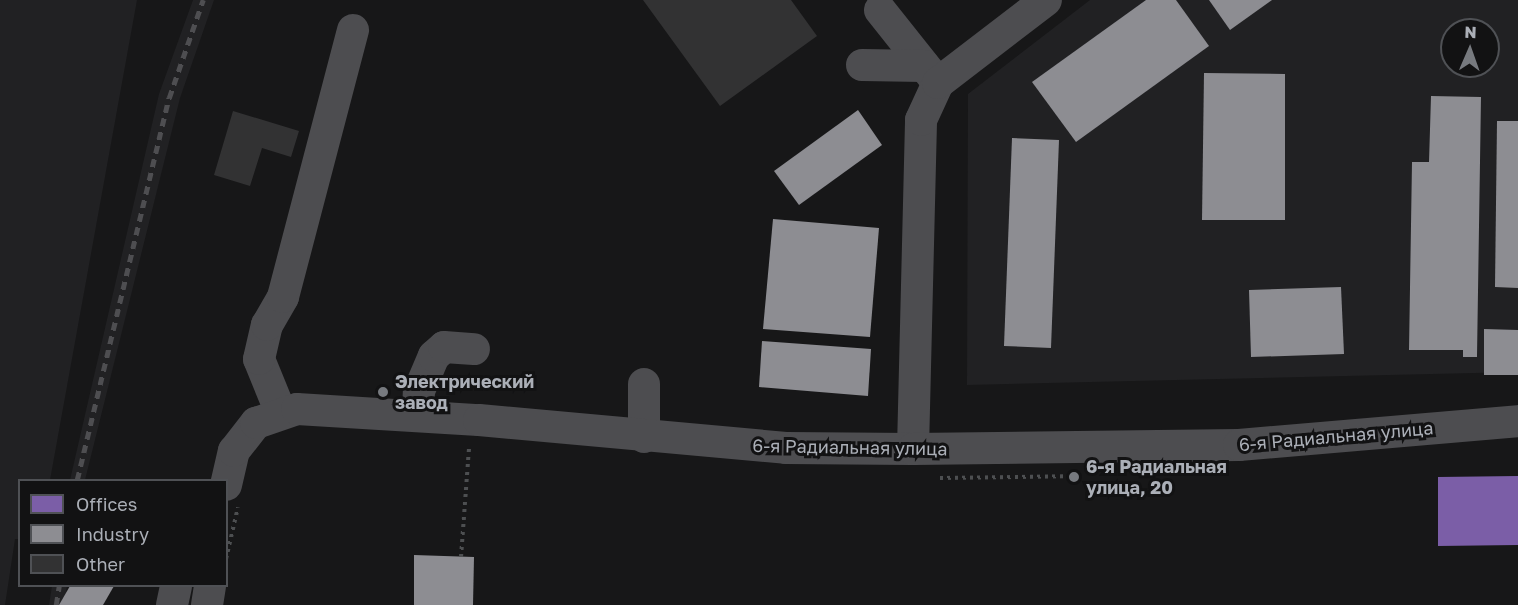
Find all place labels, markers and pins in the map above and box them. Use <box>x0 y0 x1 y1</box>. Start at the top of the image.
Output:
place label: Электрический завод <box>395 371 534 413</box>
marker: Электрический завод <box>376 385 390 399</box>
place label: 6-я Радиальная улица, 20 <box>1086 456 1227 498</box>
marker: 6-я Радиальная улица, 20 <box>1067 470 1081 484</box>

